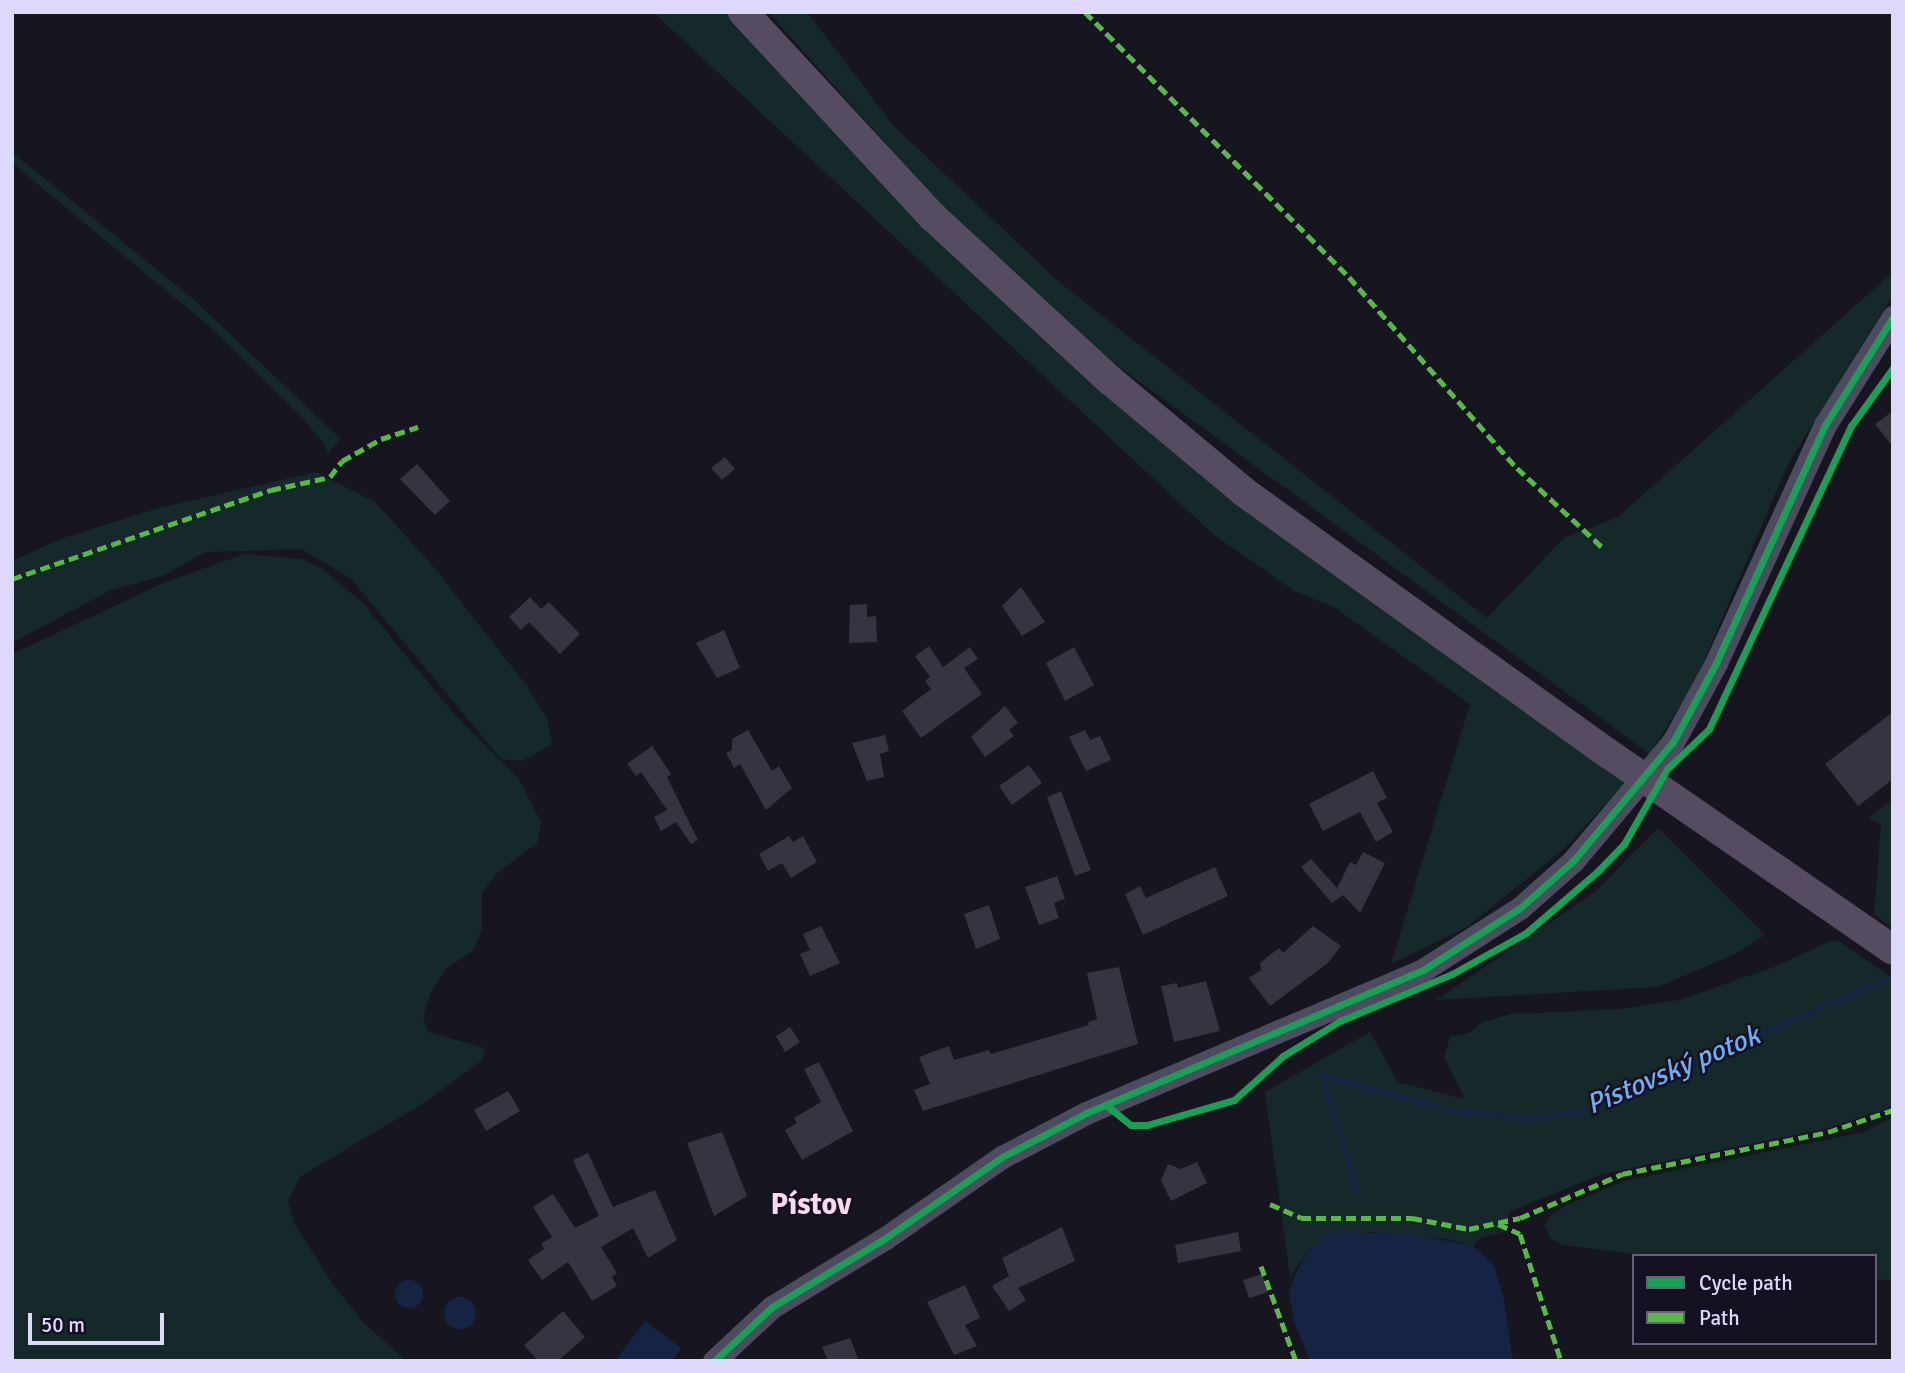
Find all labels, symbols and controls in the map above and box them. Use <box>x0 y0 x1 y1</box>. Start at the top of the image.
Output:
water label: Pístovský potok <box>1581 1018 1765 1122</box>
district label: Pístov <box>771 1187 851 1223</box>
legend <box>1632 1254 1877 1345</box>
text: Cycle path <box>1699 1270 1793 1296</box>
scale bar <box>32 1300 168 1344</box>
text: Path <box>1699 1305 1740 1331</box>
text: 50 m <box>41 1312 85 1338</box>

